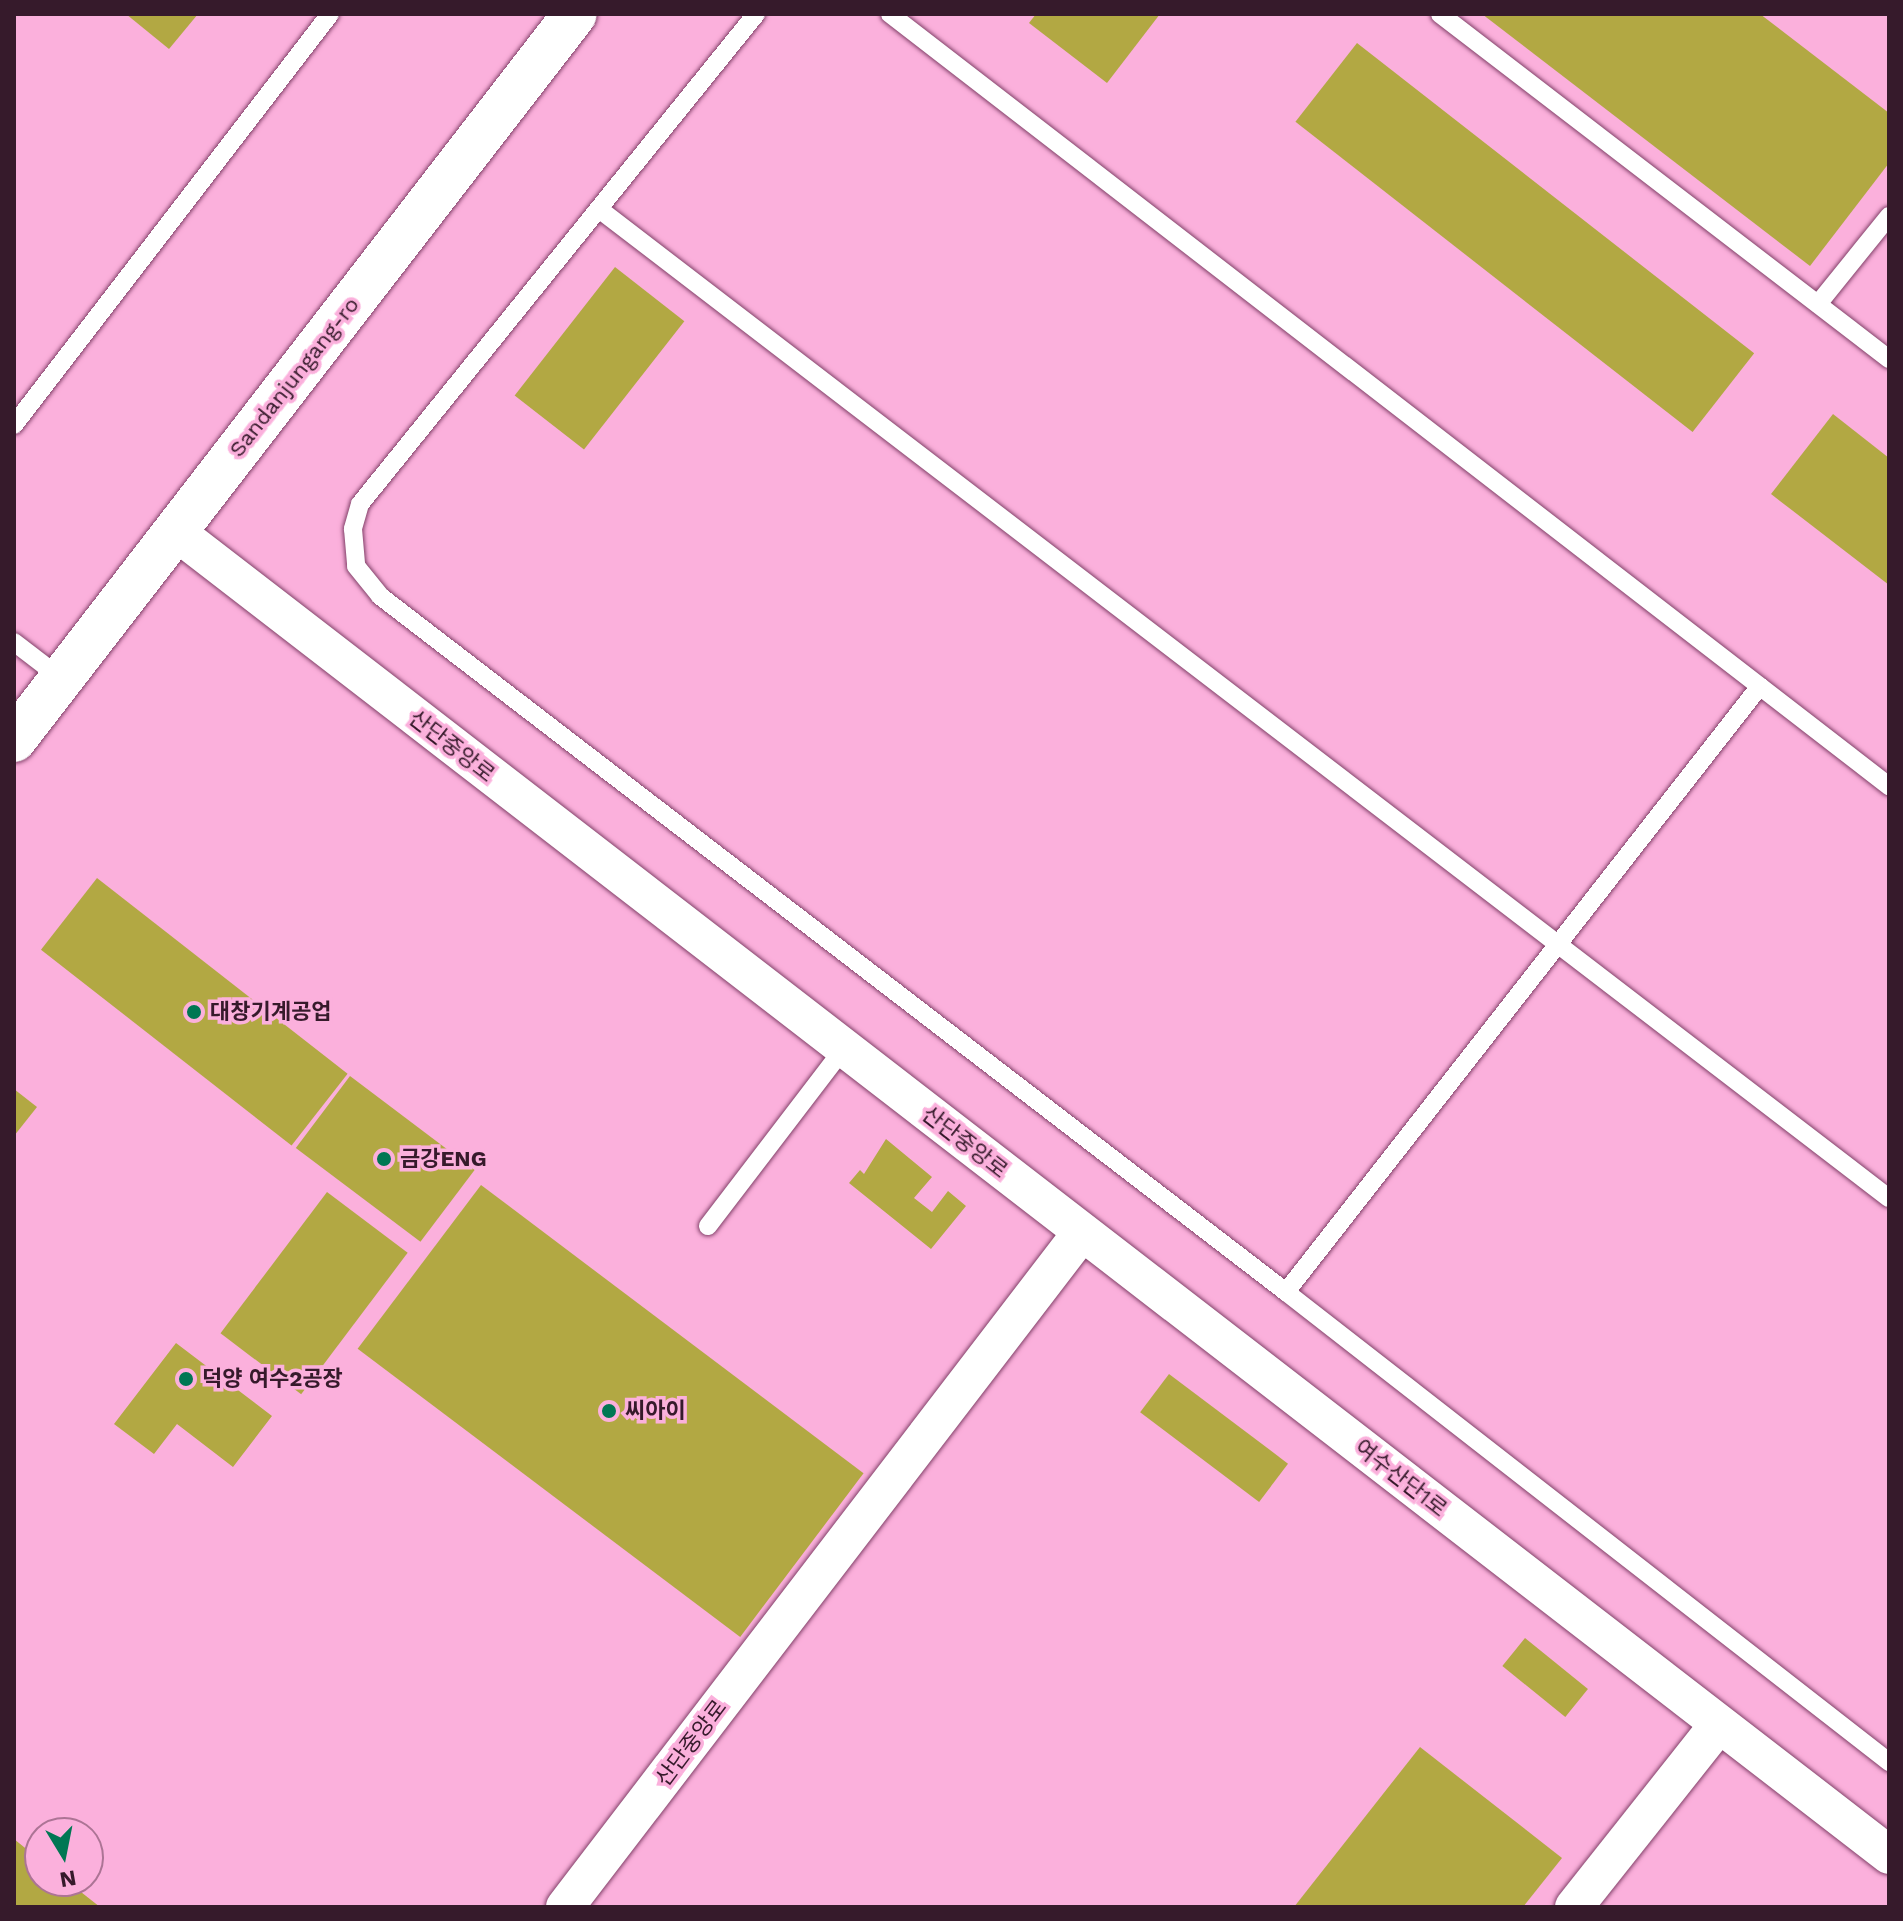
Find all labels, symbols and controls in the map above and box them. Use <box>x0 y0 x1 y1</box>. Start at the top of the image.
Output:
street label: Sandanjungang-ro <box>223 292 365 462</box>
street label: 산단중앙로 <box>404 704 500 788</box>
place label: 대창기계공업 <box>210 999 331 1025</box>
marker: 대창기계공업 <box>185 1003 203 1021</box>
street label: 산단중앙로 <box>917 1100 1013 1184</box>
place label: 금강ENG <box>400 1146 487 1172</box>
marker: 금강ENG <box>375 1150 393 1168</box>
place label: 덕양 여수2공장 <box>202 1366 343 1392</box>
marker: 덕양 여수2공장 <box>177 1370 195 1388</box>
place label: 씨아이 <box>625 1398 686 1424</box>
marker: 씨아이 <box>600 1402 618 1420</box>
street label: 여수산단1로 <box>1350 1434 1452 1522</box>
street label: 산단중앙로 <box>650 1695 732 1791</box>
north arrow <box>24 1817 104 1897</box>
text: N <box>58 1865 78 1893</box>

